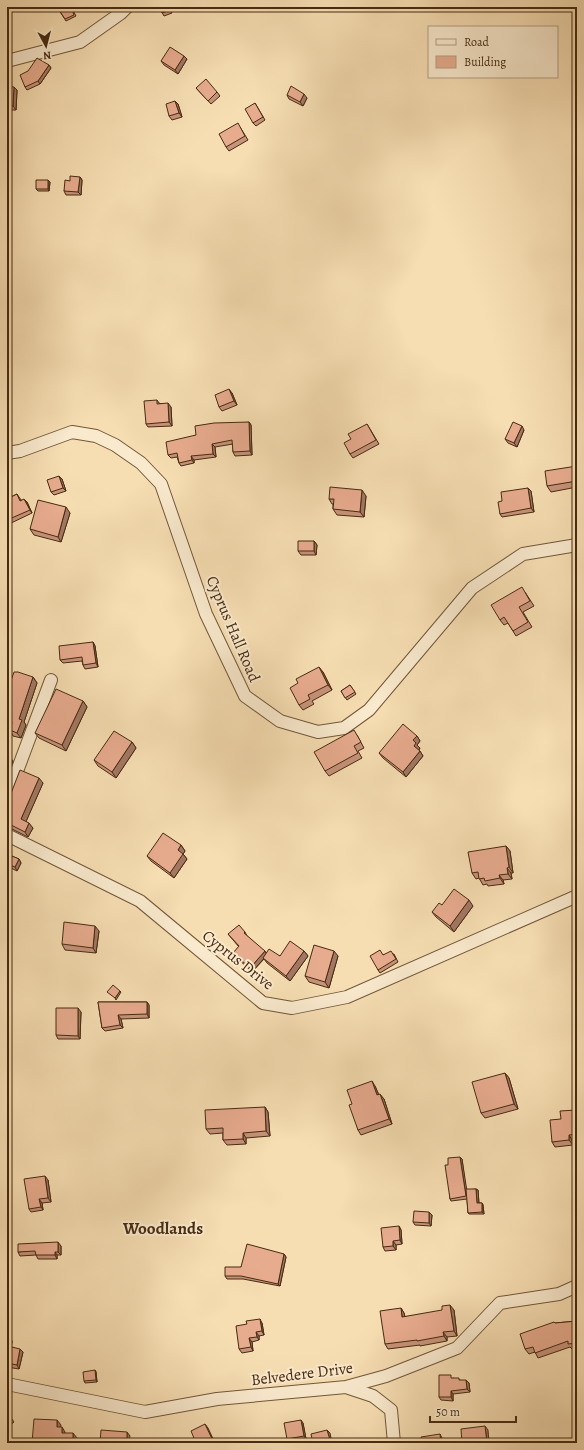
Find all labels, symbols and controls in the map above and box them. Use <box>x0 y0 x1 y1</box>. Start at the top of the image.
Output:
north arrow <box>26 26 66 66</box>
legend <box>428 26 558 78</box>
text: Road <box>464 34 490 50</box>
text: N <box>42 47 52 63</box>
text: Building <box>464 54 506 70</box>
street label: Cyprus Hall Road <box>201 573 265 686</box>
street label: Cyprus Drive <box>197 925 279 995</box>
district label: Woodlands <box>122 1217 203 1240</box>
street label: Belvedere Drive <box>250 1357 354 1391</box>
scale bar <box>430 1398 516 1424</box>
text: 50 m <box>436 1404 460 1420</box>

